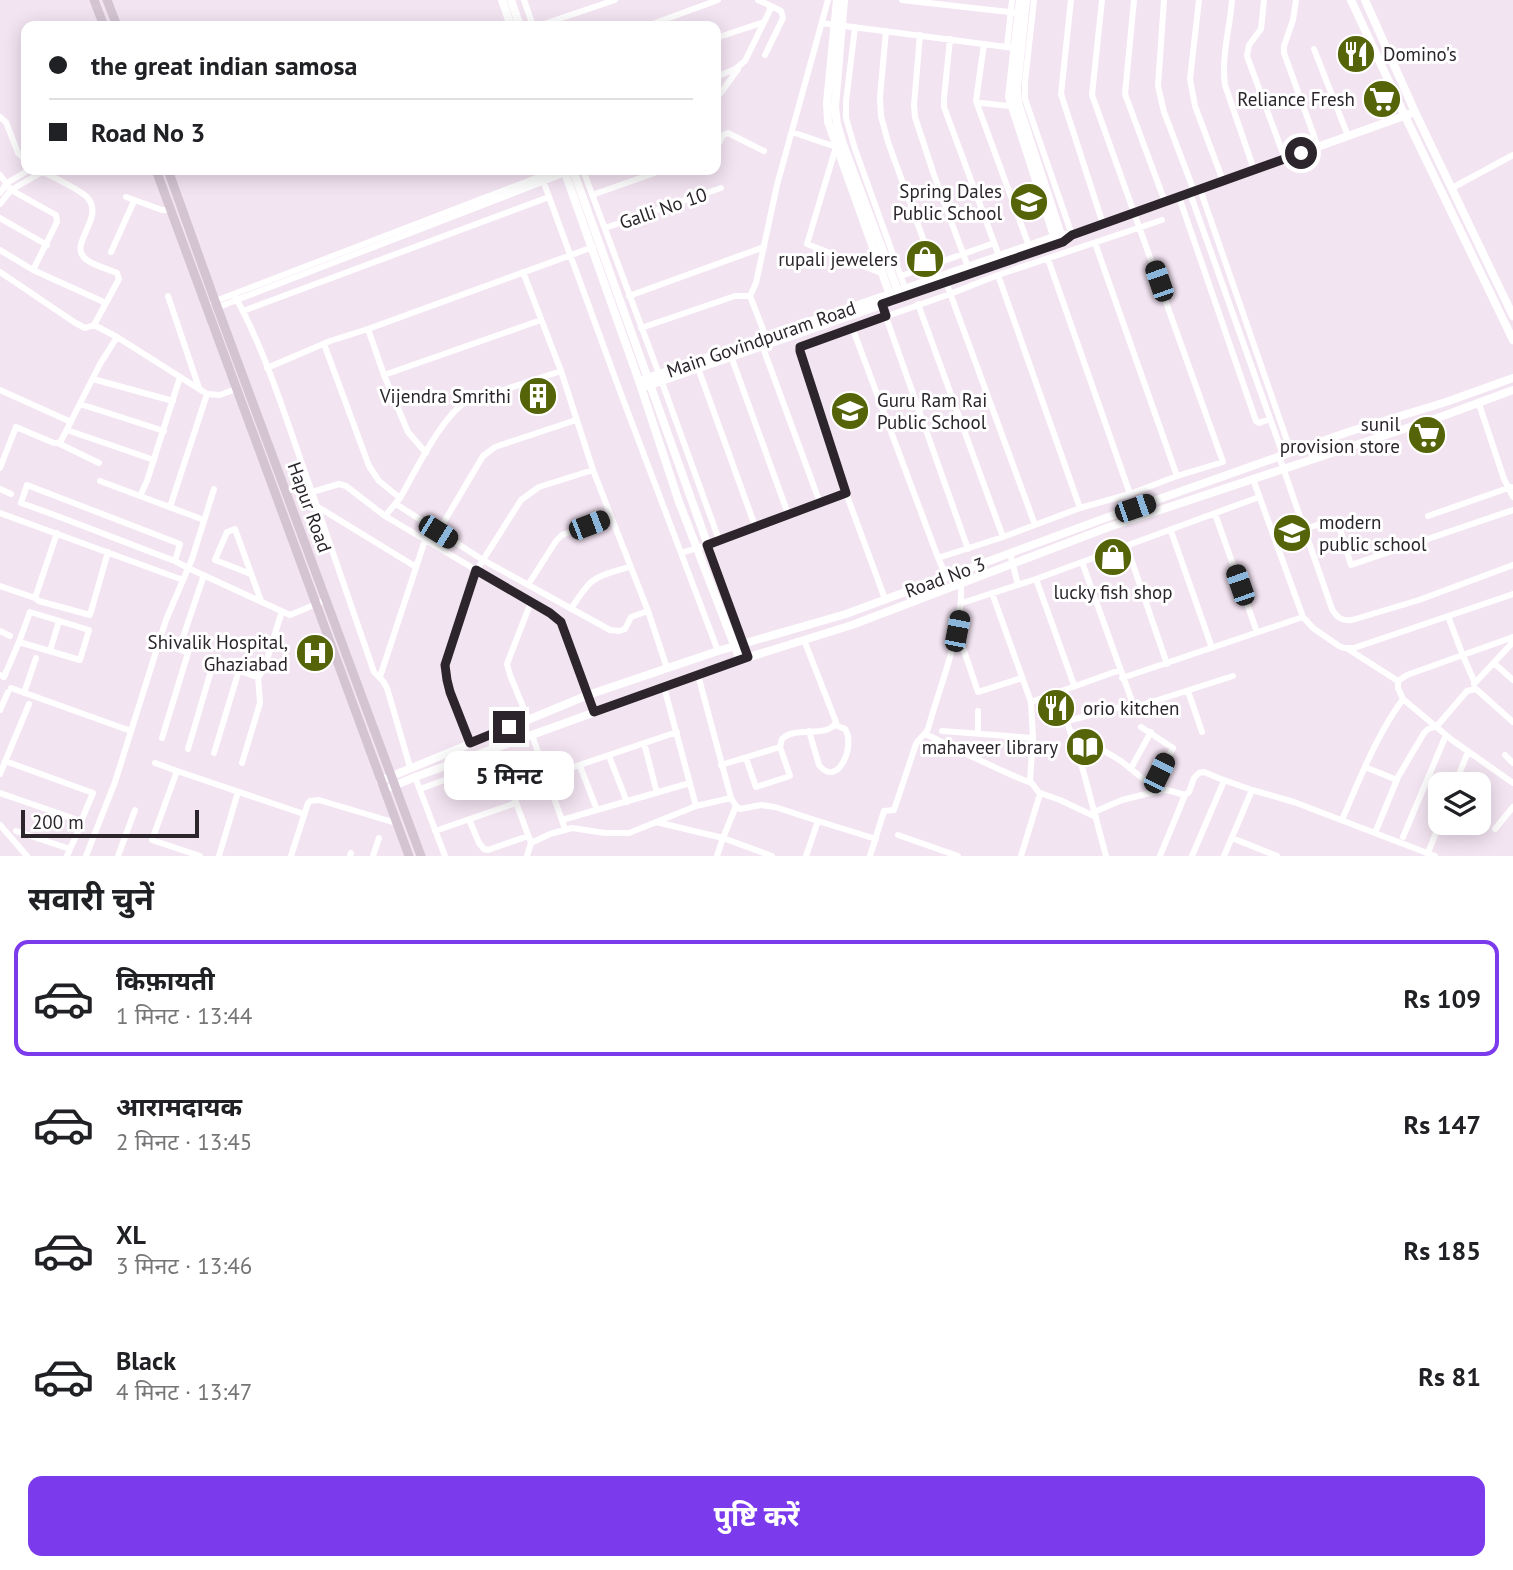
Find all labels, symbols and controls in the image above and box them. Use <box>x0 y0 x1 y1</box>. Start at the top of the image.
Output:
restaurant icon: Domino's <box>1335 33 1377 75</box>
place label: Domino's <box>1383 42 1457 66</box>
text: the great indian samosa <box>91 49 357 82</box>
supermarket icon: Reliance Fresh <box>1361 78 1403 120</box>
place label: Reliance Fresh <box>1237 87 1355 111</box>
text: Road No 3 <box>91 116 205 149</box>
route start <box>1285 137 1317 169</box>
place label: Spring Dales Public School <box>893 179 1002 225</box>
school or university icon: Spring Dales Public School <box>1008 181 1050 223</box>
street label: Galli No 10 <box>616 182 710 234</box>
shop icon: rupali jewelers <box>904 238 946 280</box>
place label: rupali jewelers <box>778 247 898 271</box>
car <box>1143 258 1176 304</box>
street label: Main Govindpuram Road <box>663 295 859 383</box>
building icon: Vijendra Smrithi <box>517 375 559 417</box>
place label: Vijendra Smrithi <box>379 384 511 408</box>
place label: Guru Ram Rai Public School <box>877 388 987 434</box>
school or university icon: Guru Ram Rai Public School <box>829 390 871 432</box>
place label: sunil provision store <box>1280 412 1400 458</box>
supermarket icon: sunil provision store <box>1406 414 1448 456</box>
street label: Hapur Road <box>283 459 337 555</box>
car <box>1112 491 1159 525</box>
car <box>566 508 613 542</box>
place label: modern public school <box>1319 510 1427 556</box>
car <box>415 512 462 552</box>
school or university icon: modern public school <box>1271 512 1313 554</box>
shop icon: lucky fish shop <box>1092 536 1134 578</box>
street label: Road No 3 <box>902 551 988 603</box>
car <box>1224 562 1257 608</box>
place label: lucky fish shop <box>1053 580 1173 604</box>
car <box>943 608 972 654</box>
place label: Shivalik Hospital, Ghaziabad <box>148 630 288 676</box>
hospital icon: Shivalik Hospital, Ghaziabad <box>294 632 336 674</box>
restaurant icon: orio kitchen <box>1035 687 1077 729</box>
place label: orio kitchen <box>1083 696 1179 720</box>
route end <box>493 711 525 743</box>
library icon: mahaveer library <box>1064 726 1106 768</box>
place label: mahaveer library <box>922 735 1058 759</box>
car <box>1141 750 1178 796</box>
callout: 5 मिनट <box>444 752 574 800</box>
text: 5 मिनट <box>475 761 543 790</box>
map controls <box>1428 772 1491 835</box>
button: layers <box>1428 772 1491 835</box>
scale bar <box>21 807 200 839</box>
text: 200 m <box>32 810 84 834</box>
text: सवारी चुनें <box>28 877 154 919</box>
text: किफ़ायती <box>116 964 215 997</box>
icon: car <box>32 967 95 1030</box>
text: Rs 109 <box>1404 982 1481 1015</box>
text: 1 मिनट · 13:44 <box>116 1001 252 1030</box>
text: आरामदायक <box>116 1090 242 1123</box>
icon: car <box>32 1093 95 1156</box>
text: Rs 147 <box>1404 1108 1481 1141</box>
text: 2 मिनट · 13:45 <box>116 1127 252 1156</box>
text: XL <box>116 1218 146 1251</box>
icon: car <box>32 1219 95 1282</box>
text: Rs 185 <box>1404 1234 1481 1267</box>
text: 3 मिनट · 13:46 <box>116 1251 252 1280</box>
text: Black <box>116 1344 176 1377</box>
icon: car <box>32 1345 95 1408</box>
text: Rs 81 <box>1418 1360 1481 1393</box>
text: 4 मिनट · 13:47 <box>116 1377 252 1406</box>
button: पुष्टि करें <box>28 1476 1485 1556</box>

